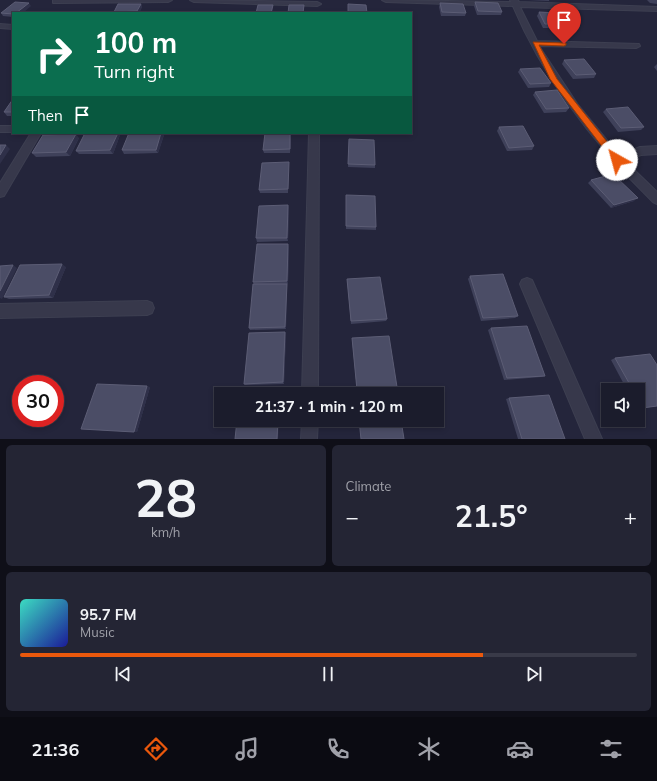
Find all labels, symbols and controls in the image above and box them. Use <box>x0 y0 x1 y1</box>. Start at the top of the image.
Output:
pin <box>547 3 581 44</box>
icon: arrive <box>553 9 575 31</box>
text: 100 m <box>94 25 177 60</box>
icon: right <box>28 28 80 80</box>
text: Turn right <box>94 60 174 83</box>
icon: arrive <box>71 104 93 126</box>
text: Then <box>28 106 63 125</box>
position arrow <box>596 139 638 181</box>
speed limit sign: 30 <box>12 375 64 427</box>
map controls <box>601 383 645 427</box>
button: sound <box>601 383 645 427</box>
text: 21:37 · 1 min · 120 m <box>255 397 403 416</box>
text: 28 <box>135 465 197 530</box>
text: Climate <box>346 478 391 494</box>
text: 21.5° <box>455 497 528 535</box>
text: − <box>346 503 359 531</box>
text: + <box>624 503 637 531</box>
text: km/h <box>151 524 180 540</box>
text: 95.7 FM <box>80 605 136 624</box>
text: Music <box>80 624 115 640</box>
icon: previous <box>112 663 134 685</box>
icon: pause <box>317 663 339 685</box>
icon: next <box>523 663 545 685</box>
icon: directions <box>142 735 170 763</box>
icon: music <box>233 735 261 763</box>
icon: phone <box>324 735 352 763</box>
icon: climate <box>415 735 443 763</box>
icon: car <box>506 735 534 763</box>
icon: filters <box>597 735 625 763</box>
text: 21:36 <box>32 738 79 761</box>

